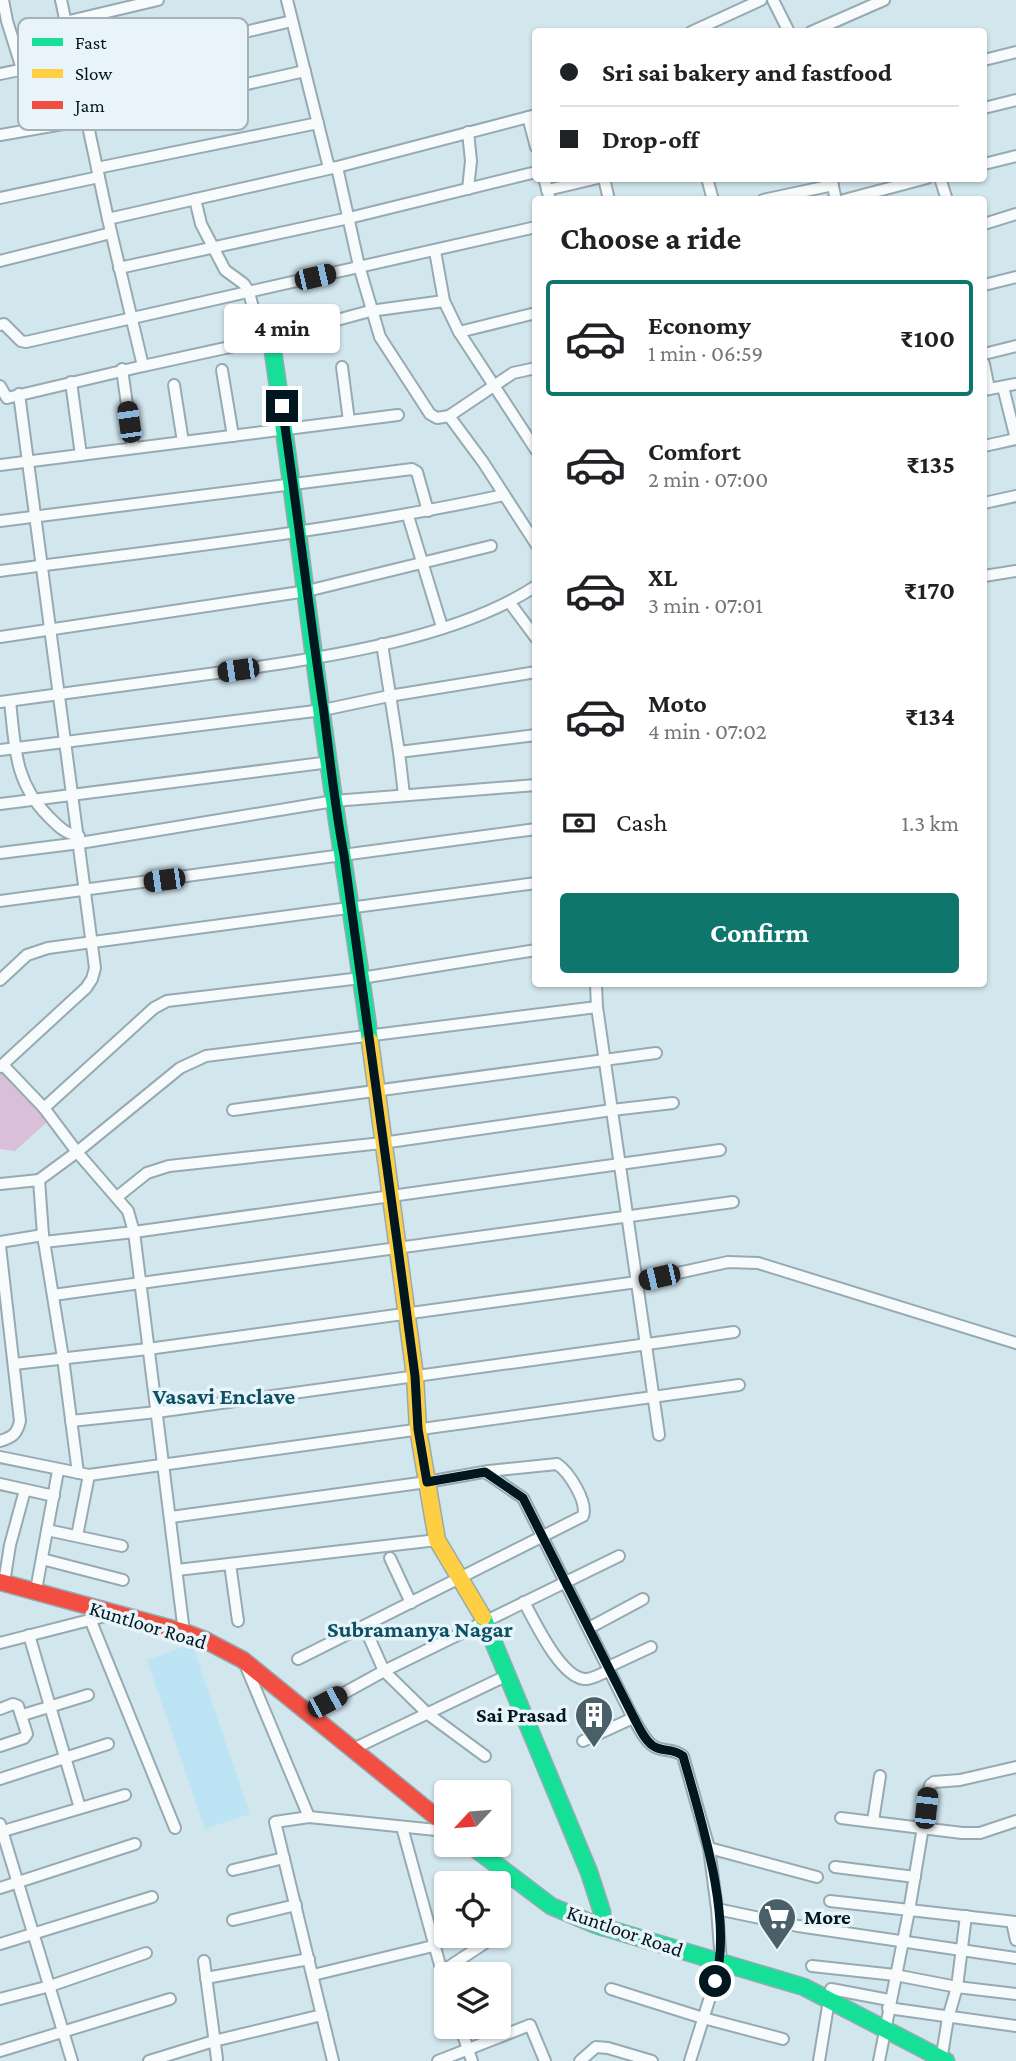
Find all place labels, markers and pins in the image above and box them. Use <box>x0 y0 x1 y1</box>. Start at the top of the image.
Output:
building icon: Sai Prasad <box>573 1694 615 1749</box>
place label: Sai Prasad <box>476 1703 568 1727</box>
supermarket icon: More <box>756 1896 798 1951</box>
place label: More <box>804 1905 851 1929</box>

